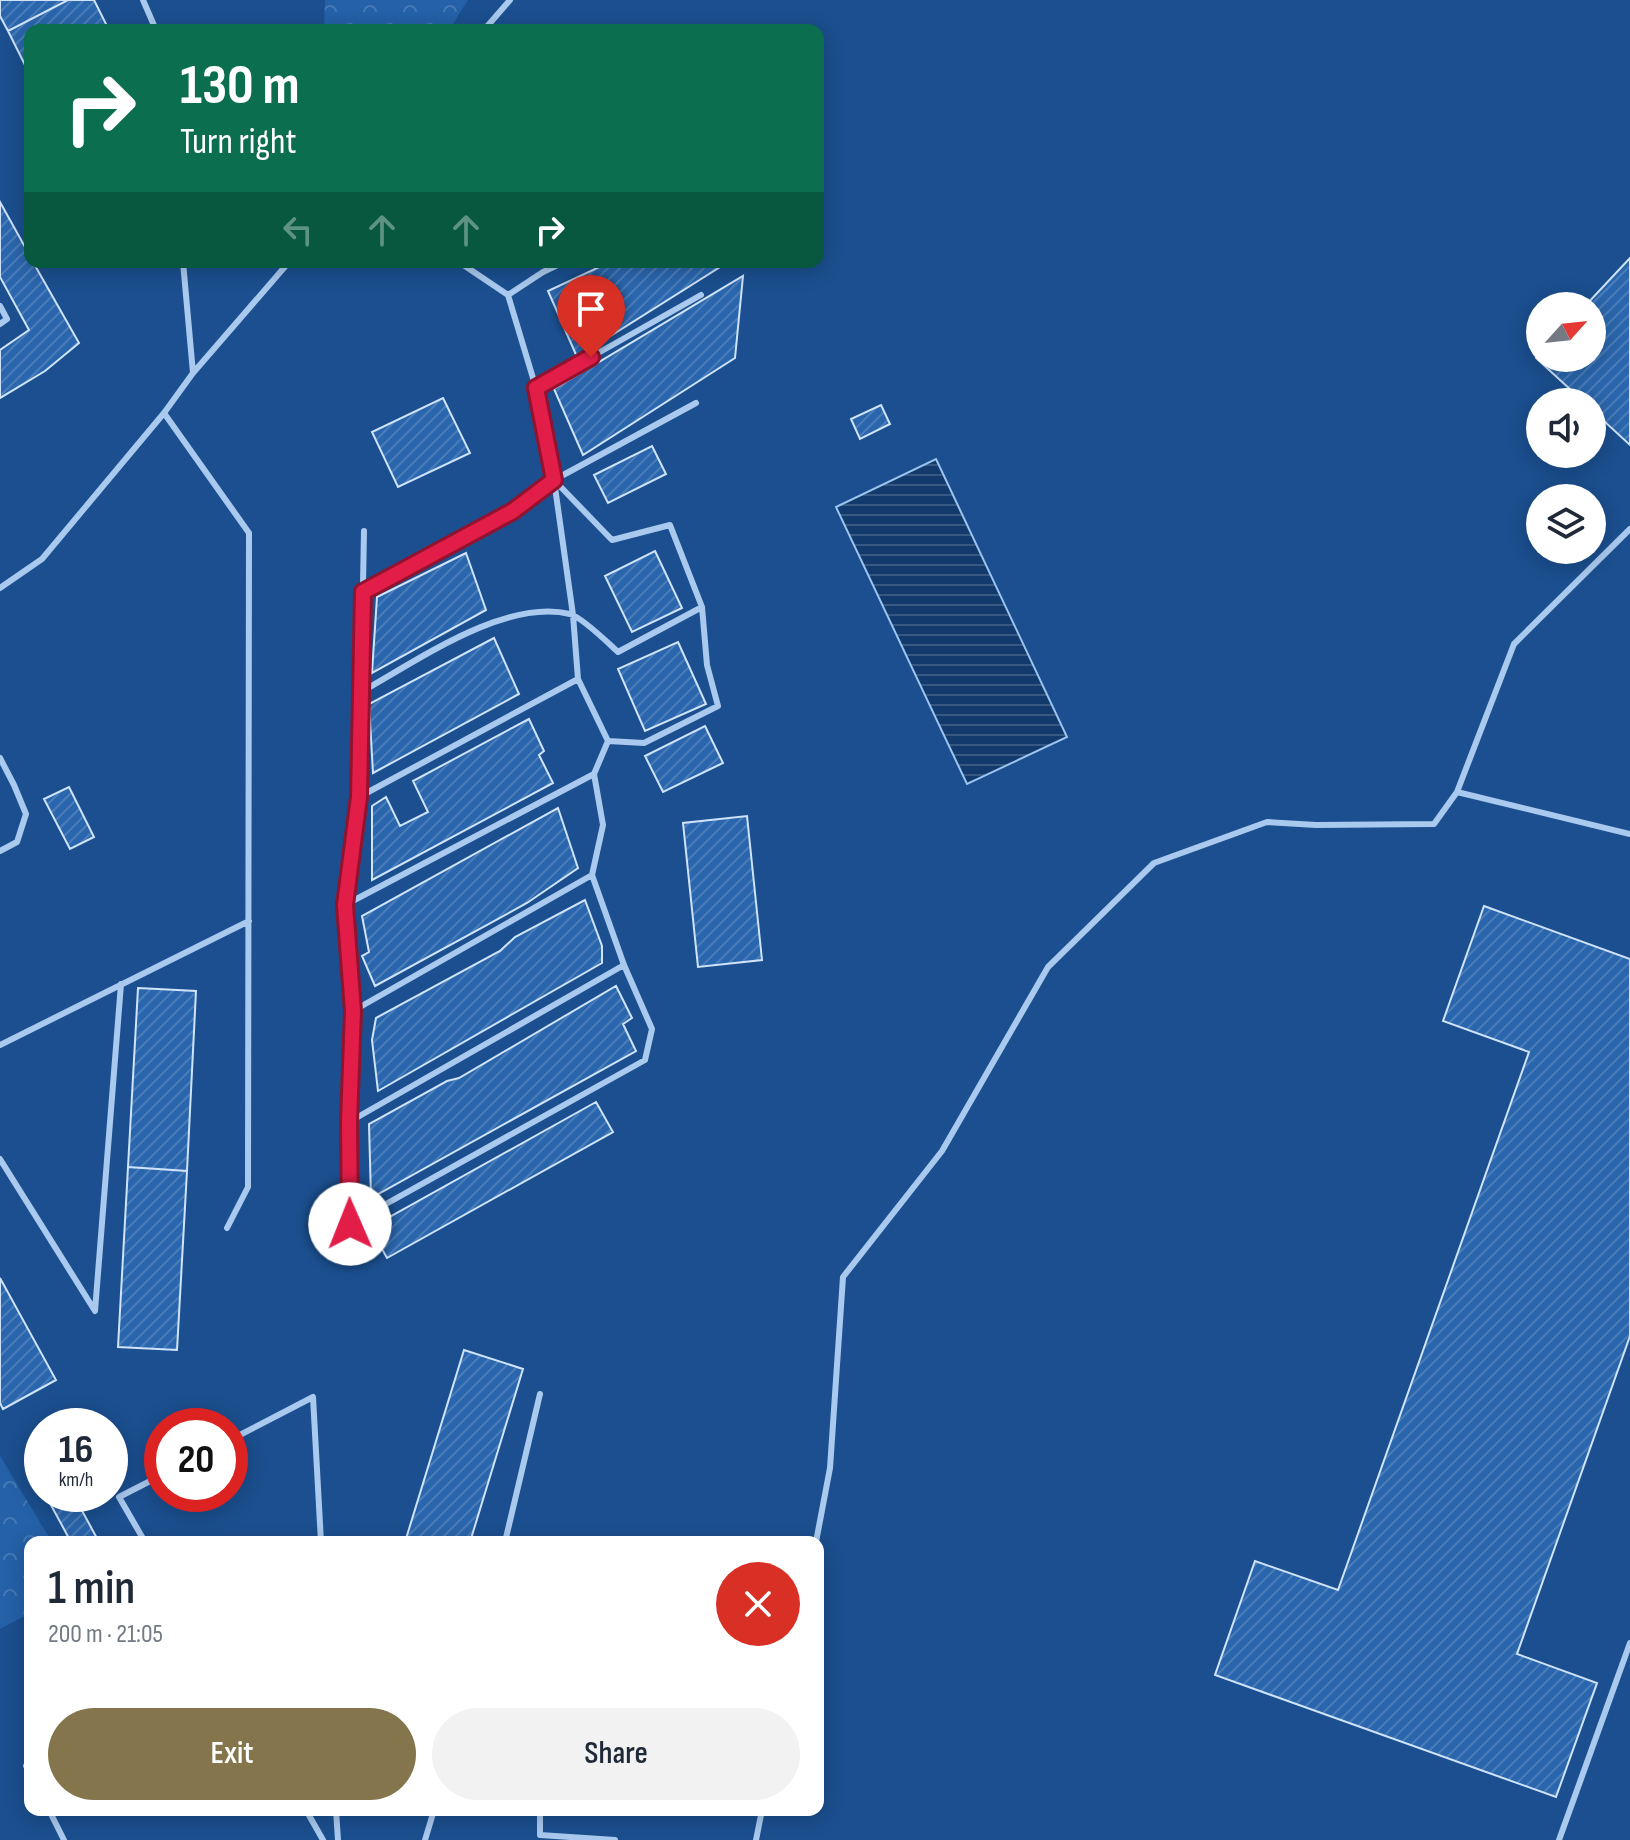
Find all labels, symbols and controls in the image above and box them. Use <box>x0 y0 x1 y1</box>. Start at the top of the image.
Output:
text: 130 m <box>180 53 300 120</box>
icon: right <box>48 56 152 160</box>
text: Turn right <box>180 121 297 164</box>
icon: left <box>276 208 320 252</box>
icon: ahead <box>360 208 404 252</box>
icon: ahead <box>444 208 488 252</box>
icon: right <box>528 208 572 252</box>
pin <box>557 275 625 357</box>
icon: arrive <box>569 287 613 331</box>
north arrow <box>1526 292 1606 372</box>
map controls <box>1526 292 1606 564</box>
button: sound <box>1526 388 1606 468</box>
button: layers <box>1526 484 1606 564</box>
position arrow <box>308 1182 392 1266</box>
speed limit sign: 20 <box>144 1408 248 1512</box>
text: 16 <box>59 1426 93 1474</box>
text: km/h <box>59 1468 93 1492</box>
text: 1 min <box>48 1560 135 1617</box>
button: close <box>716 1562 800 1646</box>
text: 200 m · 21:05 <box>48 1619 163 1650</box>
button: Exit <box>48 1708 416 1800</box>
button: Share <box>432 1708 800 1800</box>

